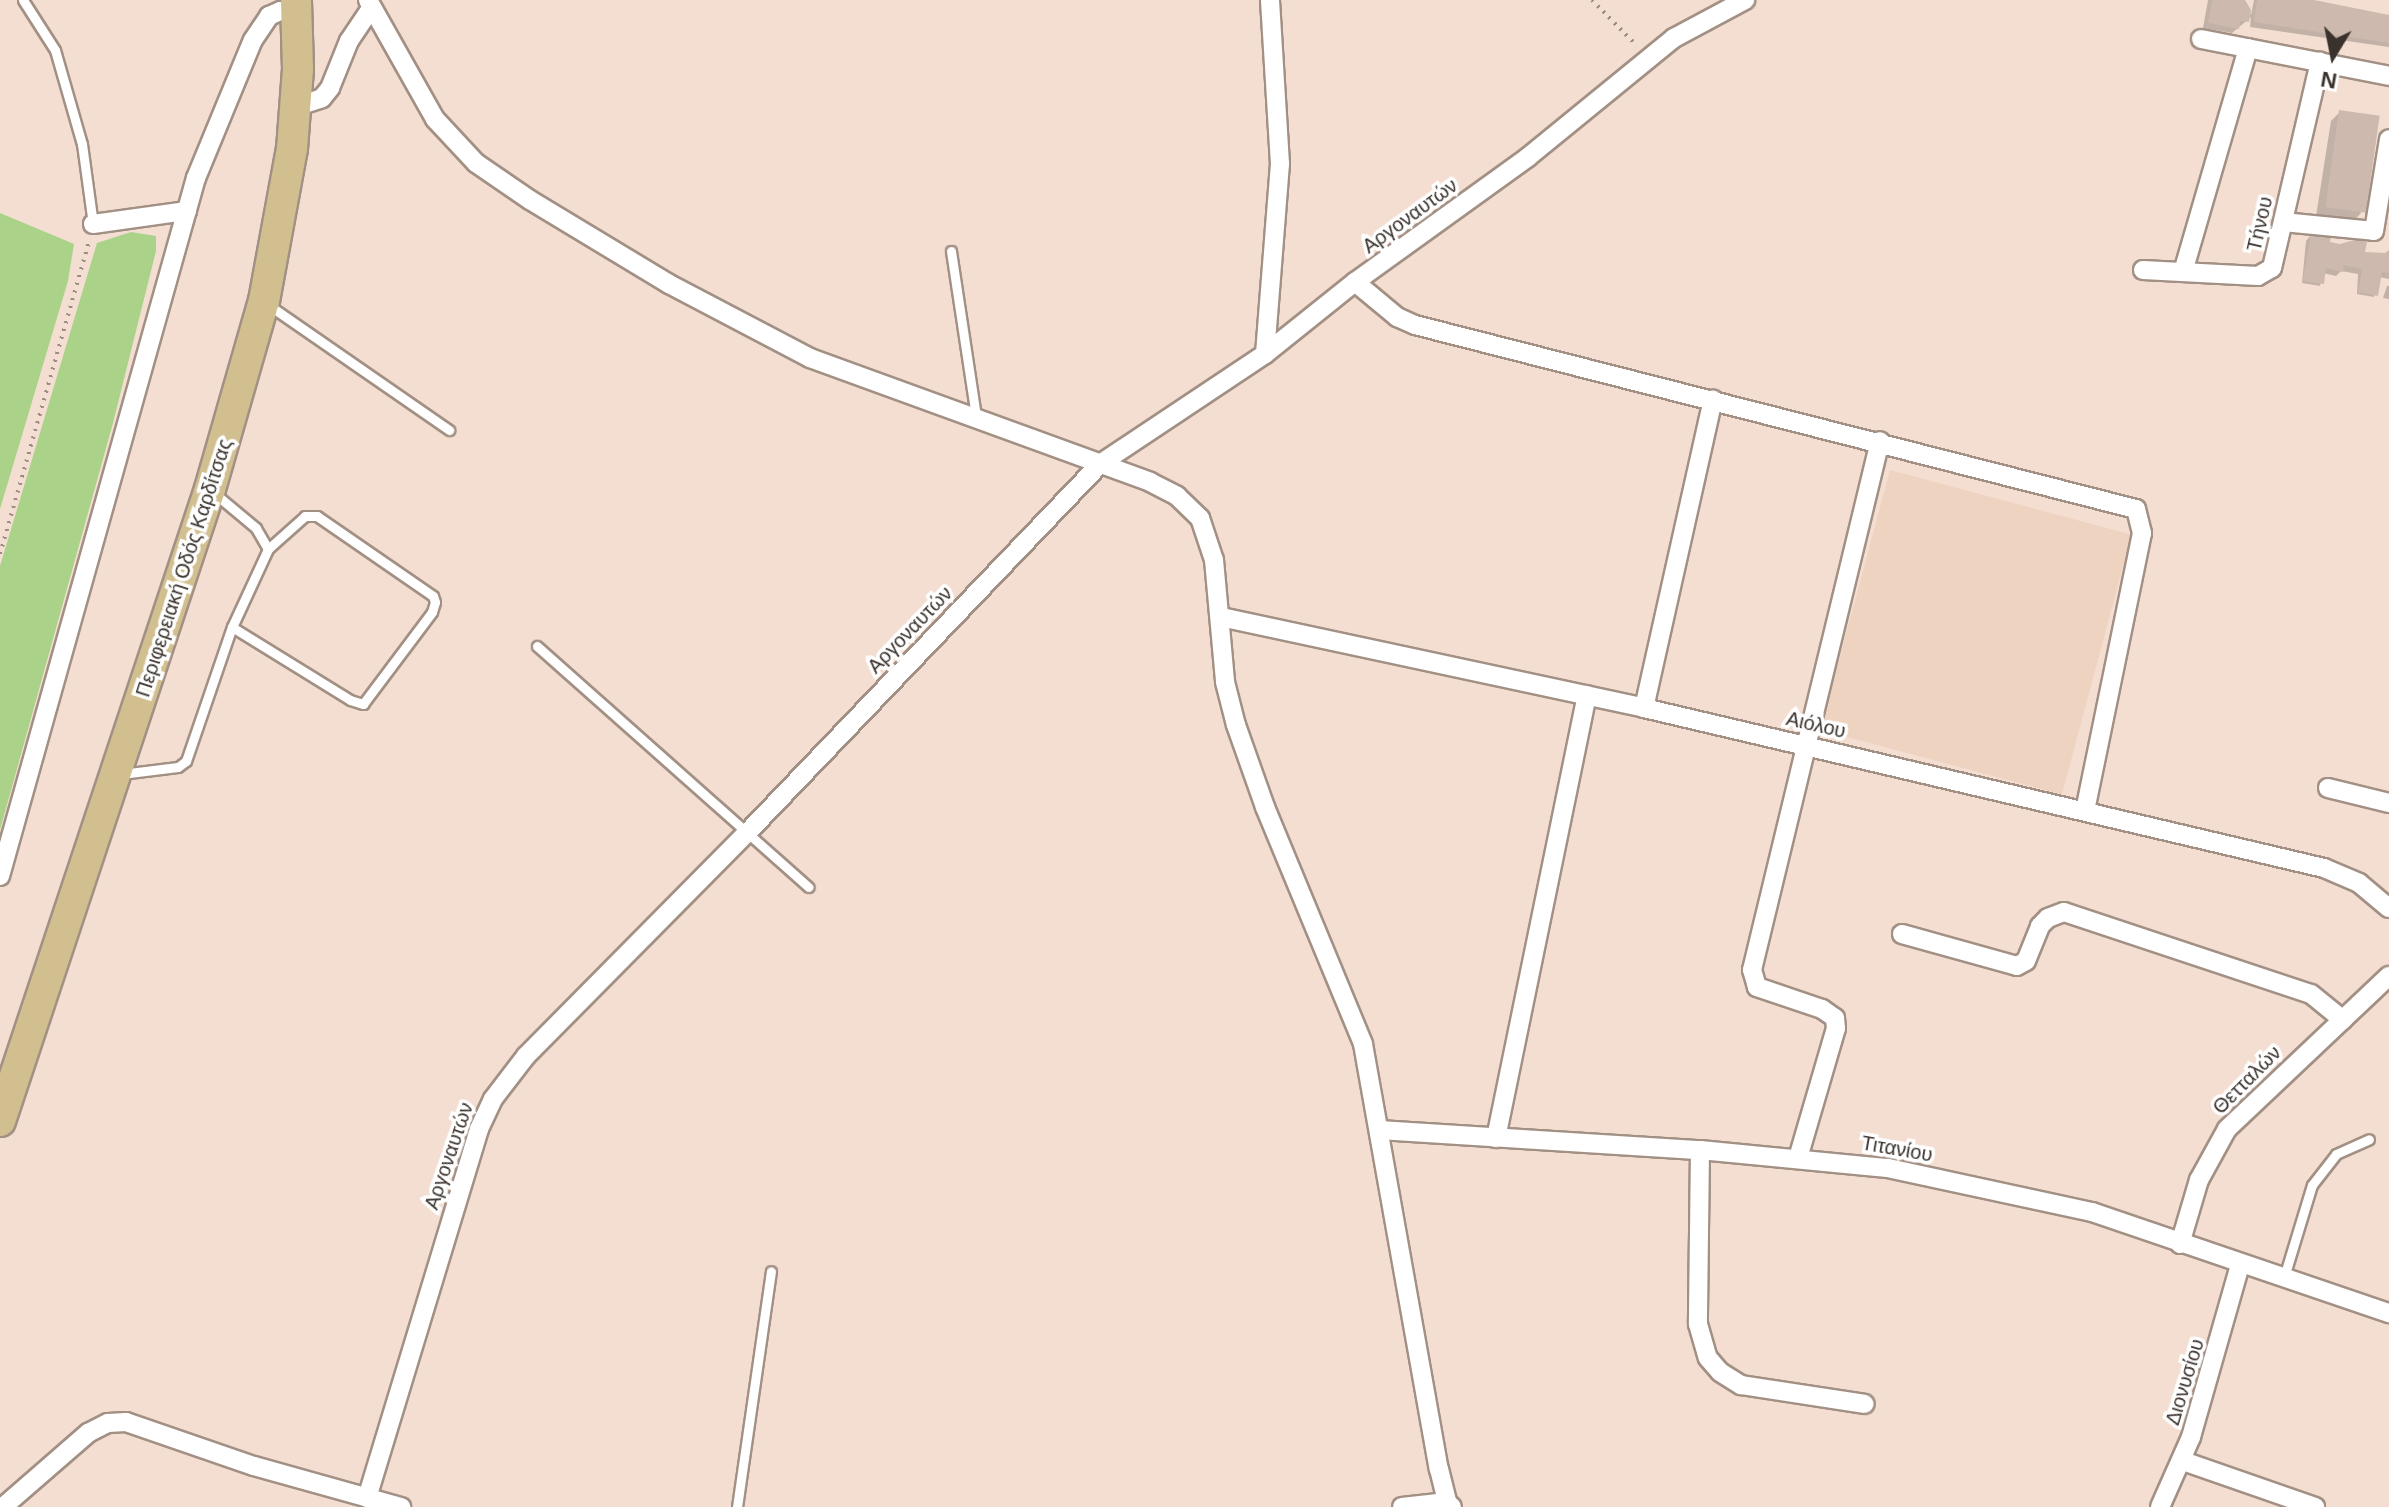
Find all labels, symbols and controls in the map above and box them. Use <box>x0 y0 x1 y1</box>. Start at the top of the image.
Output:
north arrow <box>2293 16 2373 96</box>
text: N <box>2319 66 2339 94</box>
street label: Αργοναυτών <box>1358 174 1462 258</box>
street label: Τήνου <box>2242 194 2278 254</box>
street label: Περιφερειακή Οδός Καρδίτσας <box>131 436 237 700</box>
street label: Αργοναυτών <box>863 582 957 678</box>
street label: Αιόλου <box>1784 707 1848 743</box>
street label: Θετταλών <box>2208 1041 2286 1119</box>
street label: Αργοναυτών <box>419 1099 479 1213</box>
street label: Τιτανίου <box>1860 1131 1934 1167</box>
street label: Διονυσίου <box>2161 1336 2209 1428</box>

